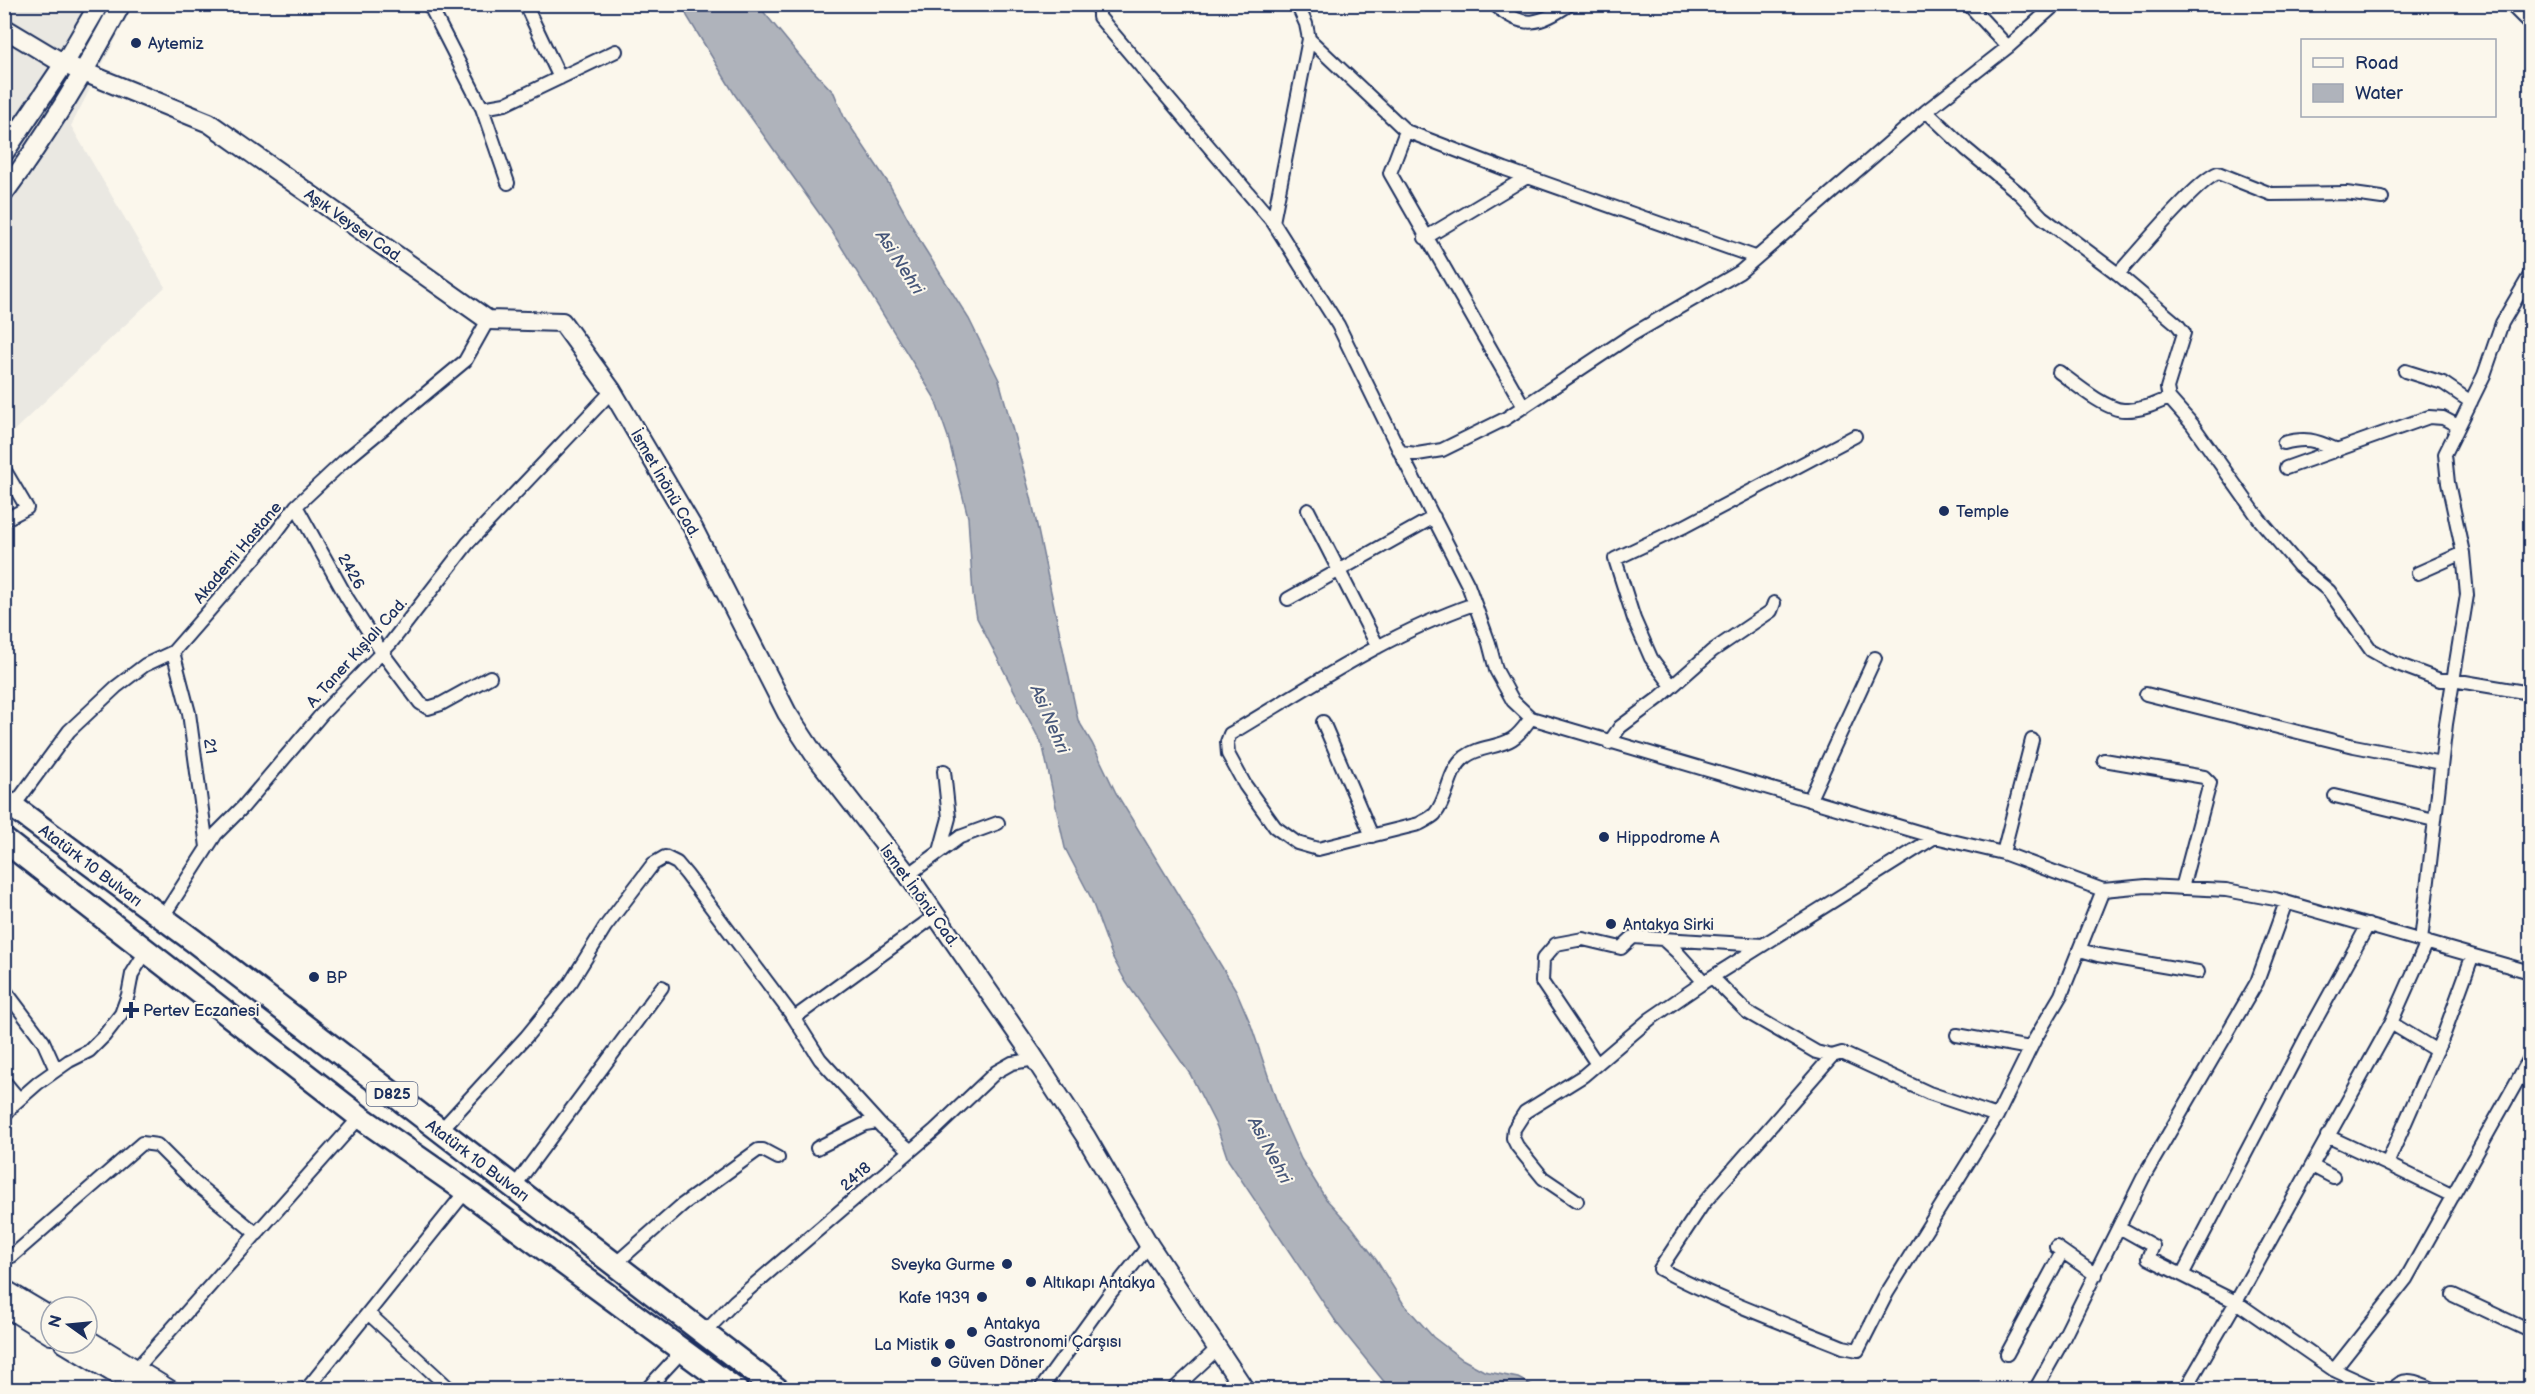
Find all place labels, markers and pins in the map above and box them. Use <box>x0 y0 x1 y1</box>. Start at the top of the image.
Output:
place label: Aytemiz <box>148 35 204 54</box>
marker: Aytemiz <box>129 36 143 50</box>
place label: Temple <box>1956 503 2009 522</box>
marker: Temple <box>1937 504 1951 518</box>
place label: Hippodrome A <box>1616 829 1720 848</box>
marker: Hippodrome A <box>1597 830 1611 844</box>
place label: Antakya Sirki <box>1623 916 1714 935</box>
marker: Antakya Sirki <box>1604 917 1618 931</box>
place label: BP <box>326 969 347 988</box>
marker: BP <box>307 970 321 984</box>
place label: Pertev Eczanesi <box>143 1002 259 1021</box>
marker: Pertev Eczanesi <box>124 1003 138 1017</box>
place label: Sveyka Gurme <box>891 1256 995 1275</box>
marker: Sveyka Gurme <box>1000 1257 1014 1271</box>
place label: Altıkapı Antakya <box>1043 1274 1155 1293</box>
marker: Altıkapı Antakya <box>1024 1275 1038 1289</box>
place label: Kafe 1939 <box>898 1289 970 1308</box>
marker: Kafe 1939 <box>975 1290 989 1304</box>
place label: Antakya Gastronomi Çarşısı <box>984 1315 1121 1352</box>
marker: Antakya Gastronomi Çarşısı <box>965 1325 979 1339</box>
place label: La Mistik <box>874 1336 938 1355</box>
marker: La Mistik <box>943 1337 957 1351</box>
place label: Güven Döner <box>948 1354 1044 1373</box>
marker: Güven Döner <box>929 1355 943 1369</box>

